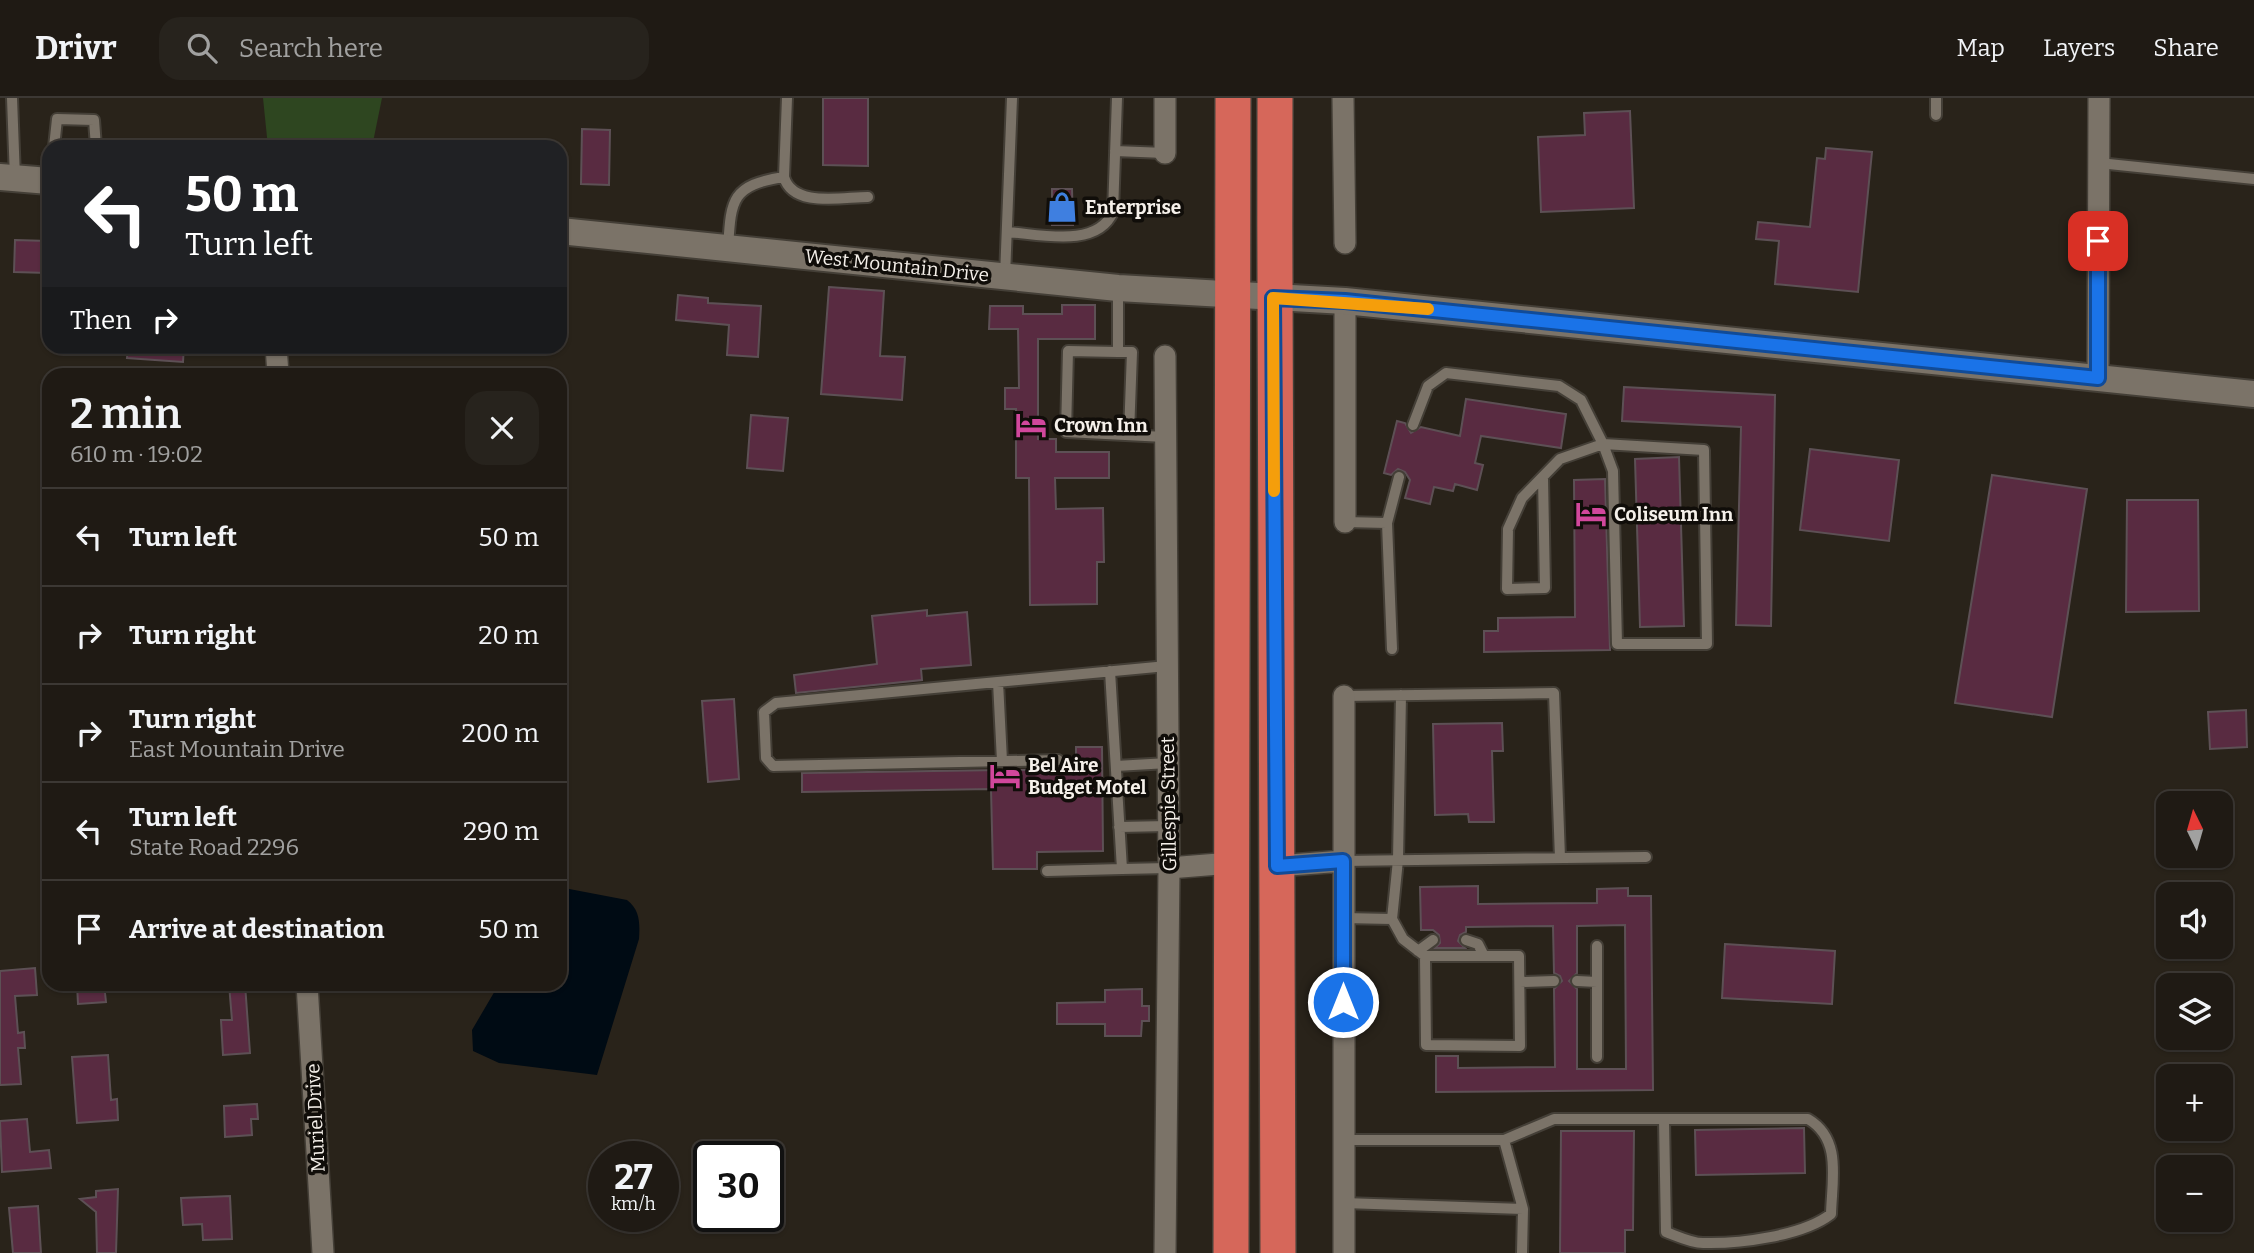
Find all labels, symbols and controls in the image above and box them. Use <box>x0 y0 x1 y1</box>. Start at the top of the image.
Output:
search box <box>159 17 649 80</box>
text: Drivr <box>35 28 117 68</box>
icon: search <box>183 29 221 67</box>
text: Search here <box>239 33 383 64</box>
text: Map <box>1957 34 2005 62</box>
text: Layers <box>2043 34 2115 62</box>
text: Share <box>2153 34 2219 62</box>
text: 50 m <box>185 165 298 224</box>
icon: left <box>70 168 161 259</box>
shop icon: Enterprise <box>1045 190 1079 224</box>
place label: Enterprise <box>1085 196 1181 219</box>
pin <box>2068 211 2128 271</box>
icon: arrive <box>2079 222 2117 260</box>
text: Turn left <box>185 225 313 263</box>
street label: West Mountain Drive <box>804 244 990 287</box>
icon: right <box>146 301 184 339</box>
text: Then <box>70 305 132 336</box>
text: 2 min <box>70 389 181 439</box>
button: close <box>465 391 539 465</box>
hotel icon: Crown Inn <box>1014 408 1048 442</box>
place label: Crown Inn <box>1054 414 1148 437</box>
text: 610 m · 19:02 <box>70 440 203 468</box>
hotel icon: Coliseum Inn <box>1574 497 1608 531</box>
place label: Coliseum Inn <box>1614 503 1734 526</box>
icon: left <box>70 518 108 556</box>
text: Turn left <box>129 522 237 553</box>
text: 50 m <box>478 522 539 553</box>
icon: right <box>70 616 108 654</box>
text: Turn right <box>129 620 256 651</box>
text: 20 m <box>478 620 539 651</box>
text: Turn right <box>129 704 256 735</box>
icon: right <box>70 714 108 752</box>
text: 200 m <box>462 718 539 749</box>
text: East Mountain Drive <box>129 735 345 763</box>
street label: Gillespie Street <box>1156 736 1181 872</box>
place label: Bel Aire Budget Motel <box>1028 754 1147 799</box>
hotel icon: Bel Aire Budget Motel <box>988 759 1022 793</box>
north arrow <box>2156 791 2233 868</box>
map controls <box>2156 791 2233 1232</box>
text: Turn left <box>129 802 237 833</box>
icon: left <box>70 812 108 850</box>
text: 290 m <box>463 816 539 847</box>
text: State Road 2296 <box>129 833 299 861</box>
button: sound <box>2156 882 2233 959</box>
icon: arrive <box>70 910 108 948</box>
text: Arrive at destination <box>129 914 384 945</box>
text: 50 m <box>478 914 539 945</box>
position arrow <box>1306 965 1380 1039</box>
button: layers <box>2156 973 2233 1050</box>
street label: Muriel Drive <box>301 1063 330 1173</box>
button: + <box>2156 1064 2233 1141</box>
speed limit sign: 30 <box>693 1141 784 1232</box>
button: − <box>2156 1155 2233 1232</box>
text: 27 <box>614 1156 653 1198</box>
text: km/h <box>611 1193 656 1215</box>

